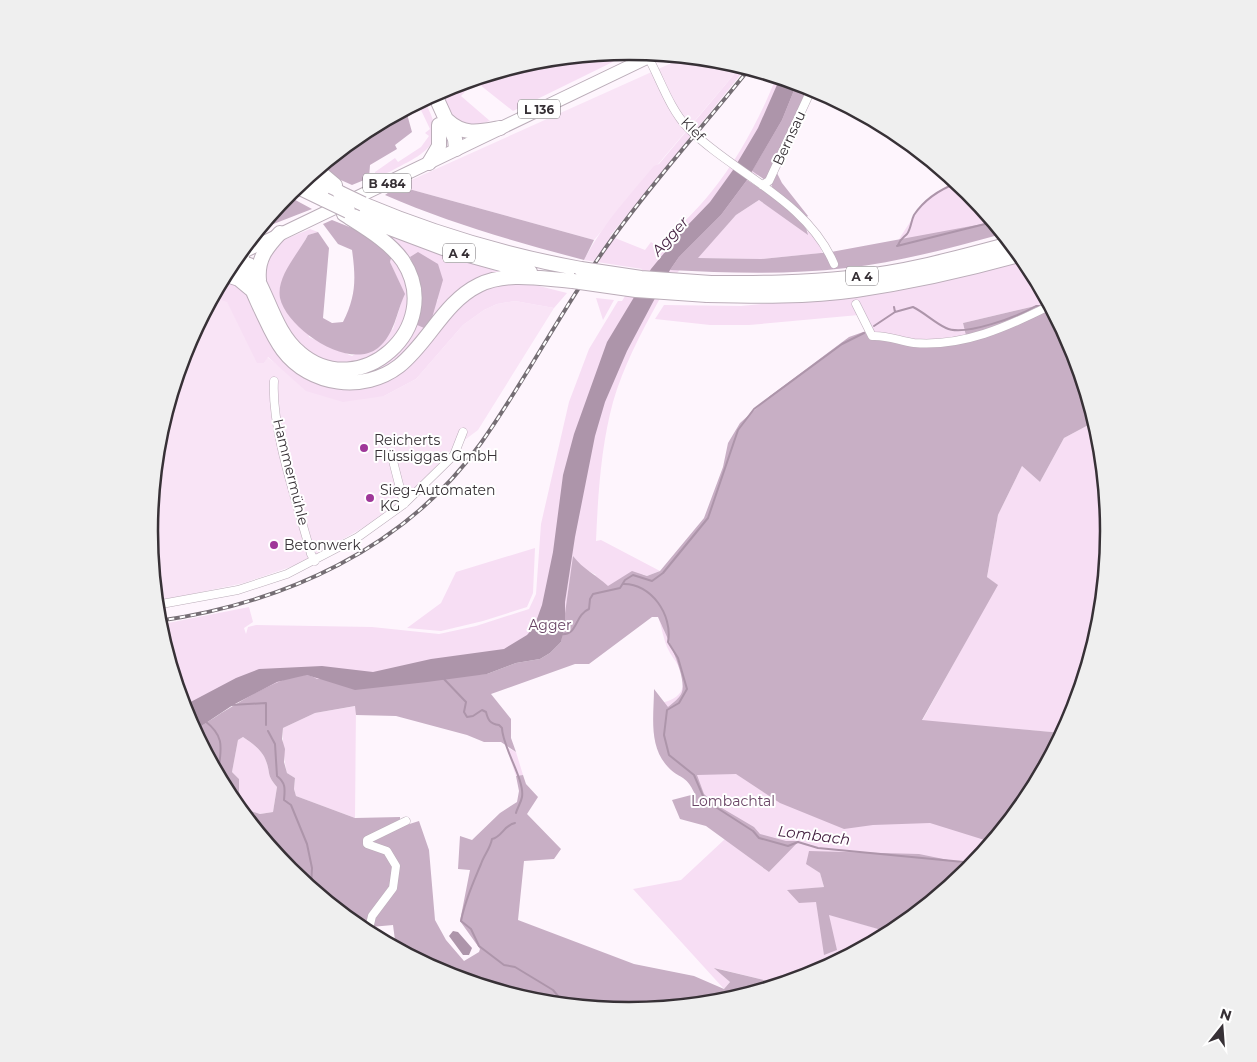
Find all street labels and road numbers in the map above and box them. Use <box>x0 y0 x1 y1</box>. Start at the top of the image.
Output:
road number: L 136 <box>518 100 560 118</box>
street label: Bernsau <box>768 108 810 168</box>
street label: Klef <box>677 113 710 146</box>
road number: B 484 <box>363 174 411 192</box>
road number: A 4 <box>443 244 475 262</box>
road number: A 4 <box>846 266 878 286</box>
street label: Hammermühle <box>269 417 313 527</box>

